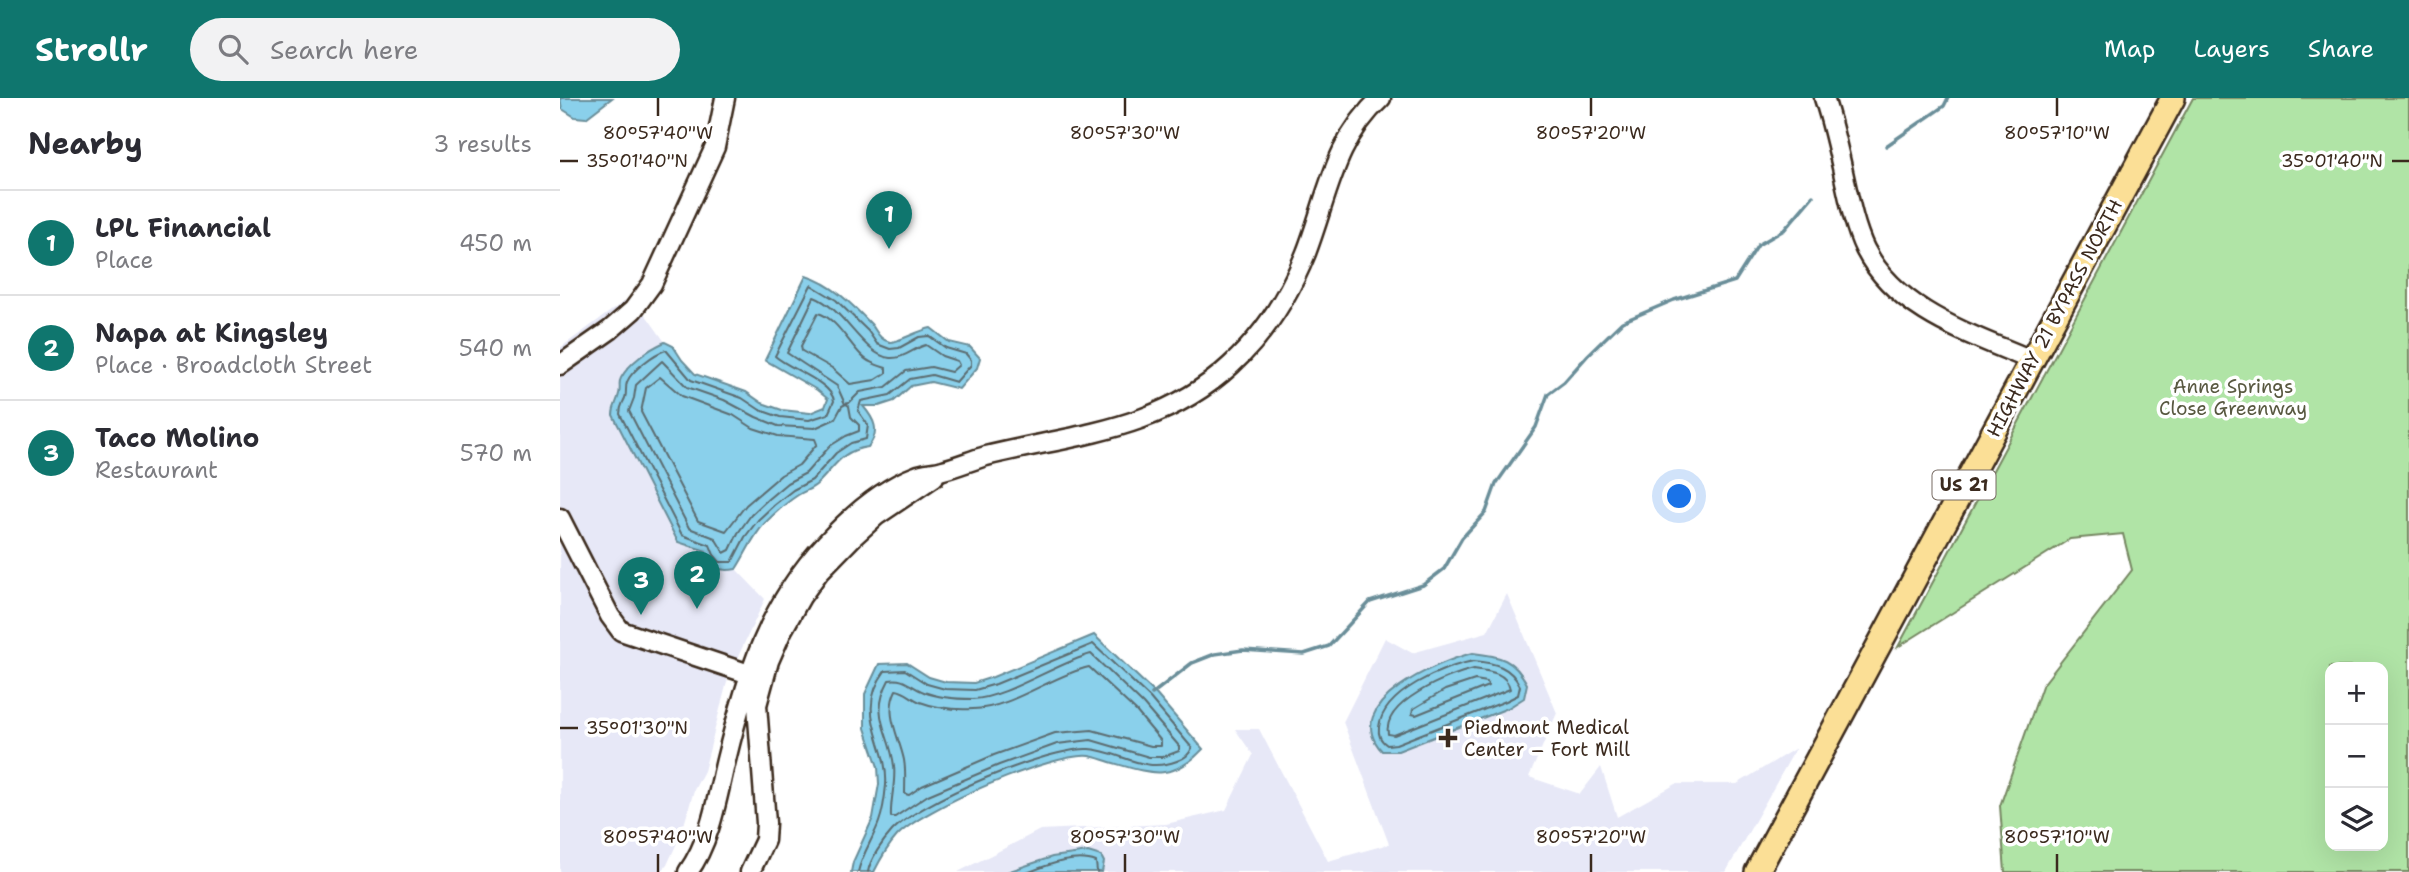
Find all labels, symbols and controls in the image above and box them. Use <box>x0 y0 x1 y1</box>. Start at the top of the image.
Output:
search box <box>190 18 680 81</box>
text: Strollr <box>35 27 148 72</box>
icon: search <box>214 30 252 68</box>
text: Search here <box>270 32 419 67</box>
text: Map <box>2104 33 2155 65</box>
text: Layers <box>2193 33 2270 65</box>
text: Share <box>2308 33 2374 65</box>
text: 80°57'40"W <box>603 121 713 145</box>
text: 80°57'30"W <box>1070 121 1180 145</box>
text: 80°57'20"W <box>1536 121 1646 145</box>
text: 80°57'10"W <box>2004 121 2110 145</box>
text: Nearby <box>28 123 143 164</box>
text: 3 results <box>433 129 532 159</box>
text: 35°01'40"N <box>586 149 688 173</box>
text: 35°01'40"N <box>2281 149 2383 173</box>
pin: 1 <box>866 191 912 249</box>
street label: HIGHWAY 21 BYPASS NORTH <box>1981 195 2128 442</box>
text: LPL Financial <box>95 210 271 245</box>
text: 1 <box>46 228 56 258</box>
text: 450 m <box>459 228 532 258</box>
text: Place <box>95 245 154 275</box>
text: Napa at Kingsley <box>95 315 328 350</box>
text: 2 <box>43 333 59 363</box>
text: 540 m <box>459 333 532 363</box>
text: Place · Broadcloth Street <box>95 350 372 380</box>
park label: Anne Springs Close Greenway <box>2159 374 2307 421</box>
text: Taco Molino <box>95 420 260 455</box>
text: 3 <box>43 438 59 468</box>
text: 570 m <box>460 438 532 468</box>
text: Restaurant <box>95 455 218 485</box>
road number: US 21 <box>1932 470 1996 500</box>
your location <box>1662 479 1696 513</box>
pin: 2 <box>674 551 720 609</box>
pin: 3 <box>618 557 664 615</box>
map controls <box>2325 662 2388 851</box>
button: + <box>2325 662 2388 725</box>
place label: Piedmont Medical Center – Fort Mill <box>1464 715 1630 762</box>
text: 35°01'30"N <box>586 716 688 740</box>
button: − <box>2325 725 2388 788</box>
marker: Piedmont Medical Center – Fort Mill <box>1438 728 1458 748</box>
button: layers <box>2325 788 2388 851</box>
text: 80°57'40"W <box>603 825 713 849</box>
text: 80°57'30"W <box>1070 825 1180 849</box>
text: 80°57'20"W <box>1536 825 1646 849</box>
text: 80°57'10"W <box>2004 825 2110 849</box>

